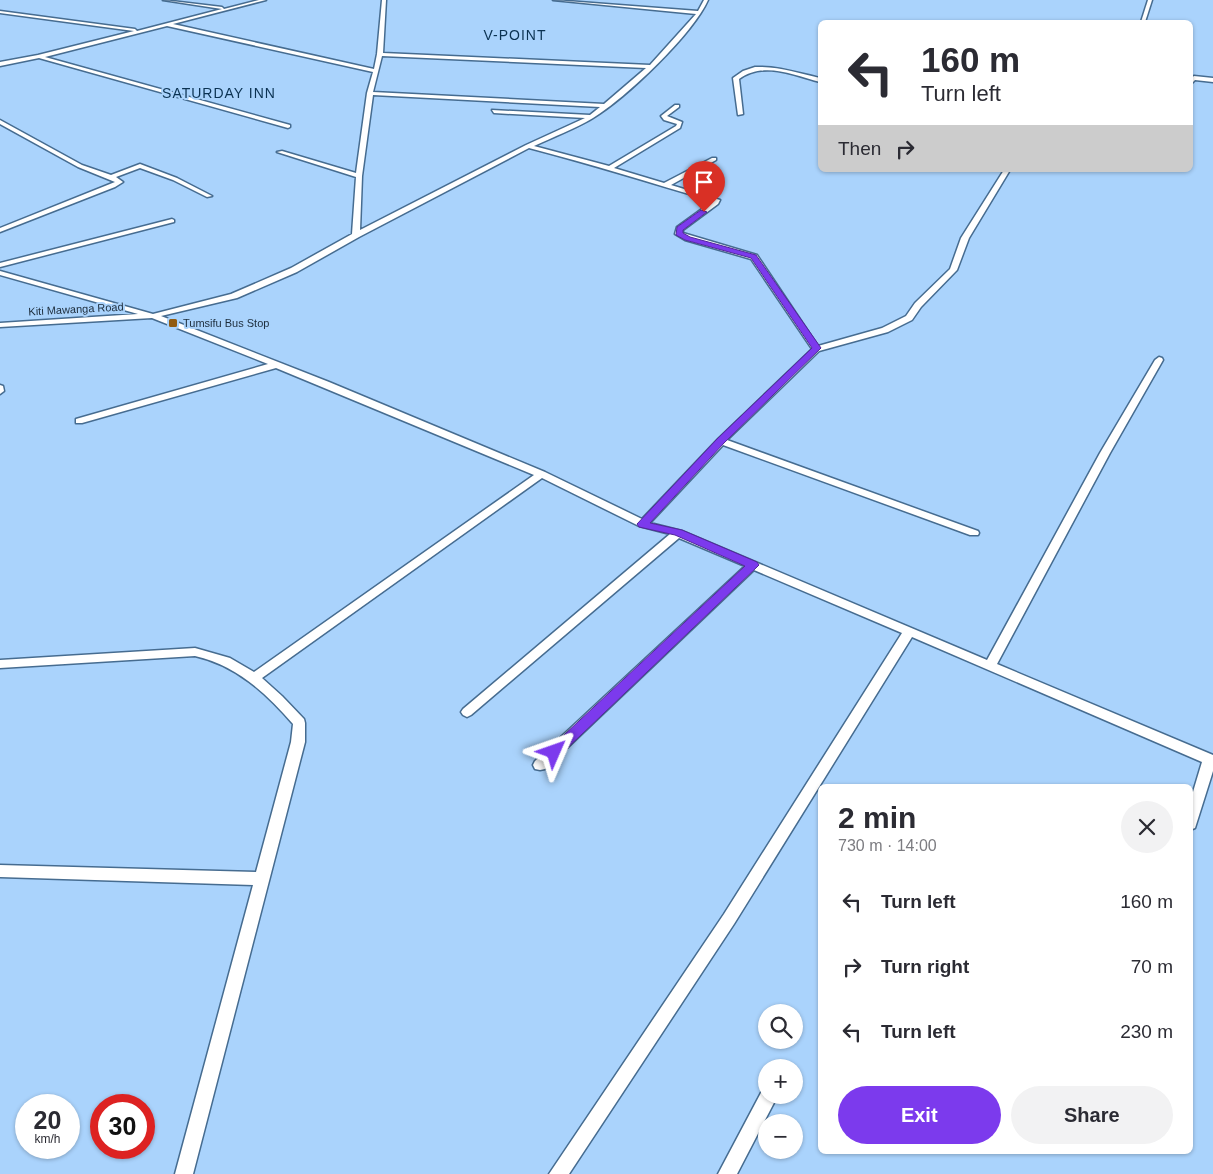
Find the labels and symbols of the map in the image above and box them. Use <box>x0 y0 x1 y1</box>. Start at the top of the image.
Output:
district label: V-POINT <box>483 27 547 43</box>
district label: SATURDAY INN <box>162 85 276 101</box>
pin <box>683 161 725 212</box>
street label: Kiti Mawanga Road <box>28 301 124 317</box>
marker: Tumsifu Bus Stop <box>167 317 179 329</box>
place label: Tumsifu Bus Stop <box>183 317 269 329</box>
position arrow <box>527 725 579 777</box>
speed limit sign: 30 <box>90 1094 155 1159</box>

